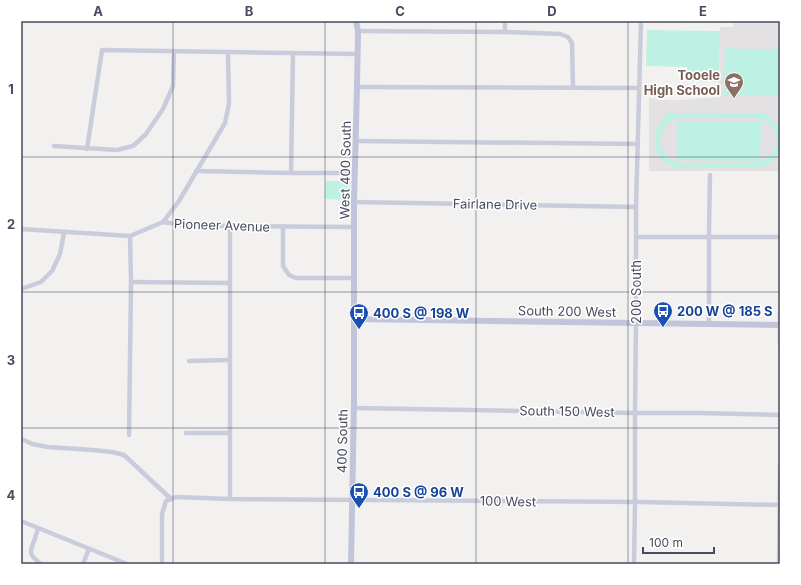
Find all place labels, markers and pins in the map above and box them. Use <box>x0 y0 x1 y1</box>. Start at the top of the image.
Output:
place label: Tooele High School <box>644 67 720 98</box>
school or university icon: Tooele High School <box>723 71 745 99</box>
bus stop icon: 200 W @ 185 S <box>652 300 674 328</box>
bus stop icon: 400 S @ 198 W <box>348 302 370 330</box>
place label: 200 W @ 185 S <box>677 303 773 319</box>
place label: 400 S @ 198 W <box>373 305 470 321</box>
bus stop icon: 400 S @ 96 W <box>348 481 370 509</box>
place label: 400 S @ 96 W <box>373 484 464 500</box>

